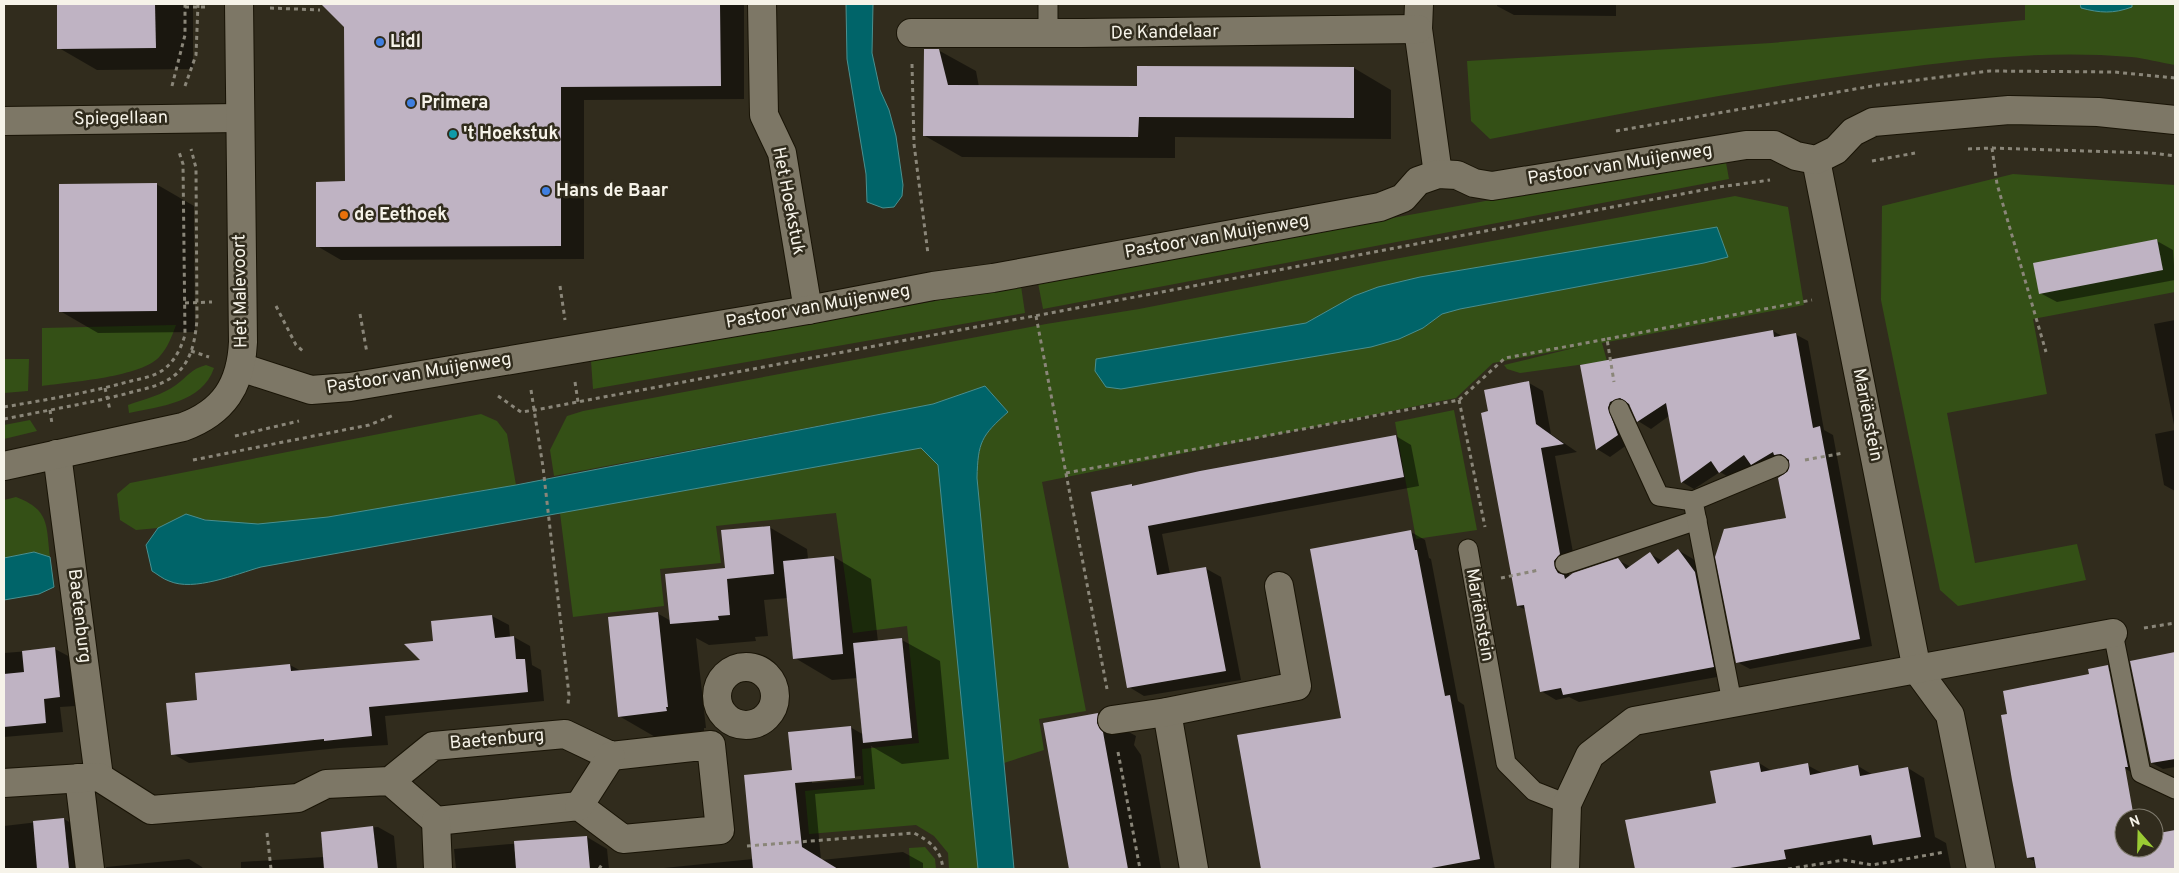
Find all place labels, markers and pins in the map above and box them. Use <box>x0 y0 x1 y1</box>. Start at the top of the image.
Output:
place label: Lidl <box>390 31 421 54</box>
marker: Lidl <box>374 36 386 48</box>
place label: Primera <box>421 92 488 115</box>
marker: Primera <box>405 97 417 109</box>
place label: 't Hoekstuk <box>463 123 559 146</box>
marker: 't Hoekstuk <box>447 128 459 140</box>
place label: Hans de Baar <box>556 180 669 203</box>
marker: Hans de Baar <box>540 185 552 197</box>
place label: de Eethoek <box>354 204 447 227</box>
marker: de Eethoek <box>338 209 350 221</box>

